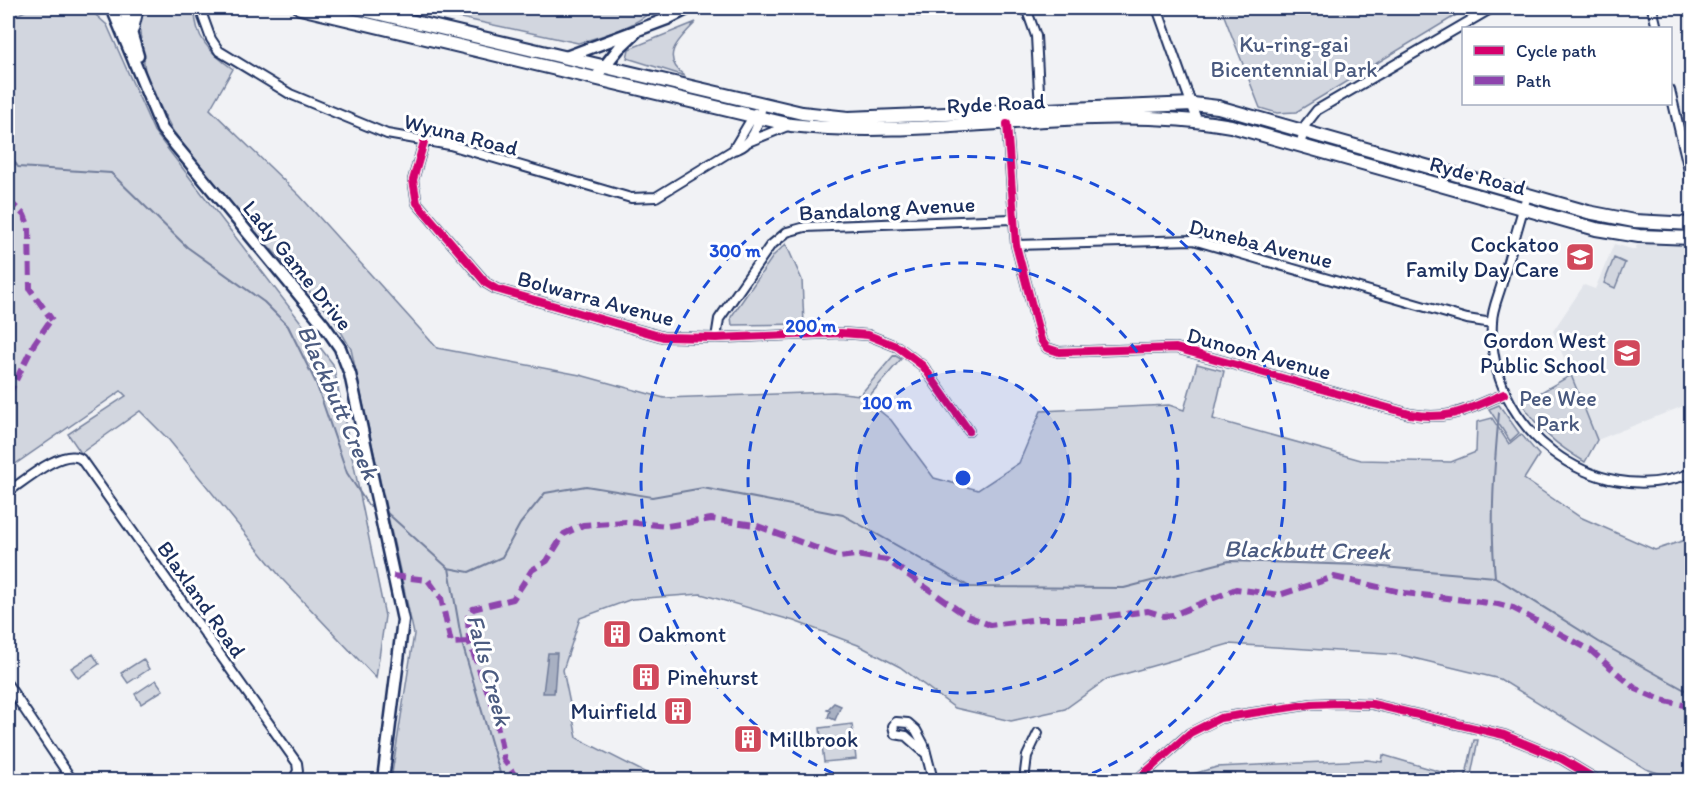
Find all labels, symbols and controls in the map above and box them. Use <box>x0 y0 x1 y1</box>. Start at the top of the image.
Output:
legend <box>1462 27 1672 105</box>
park label: Ku-ring-gai Bicentennial Park <box>1211 31 1377 83</box>
text: Cycle path <box>1516 40 1597 62</box>
text: Path <box>1516 70 1551 92</box>
street label: Ryde Road <box>946 87 1046 120</box>
street label: Wyuna Road <box>401 107 521 162</box>
street label: Ryde Road <box>1427 150 1529 201</box>
street label: Bandalong Avenue <box>798 190 976 227</box>
street label: Lady Game Drive <box>237 195 358 336</box>
street label: Duneba Avenue <box>1186 213 1336 274</box>
place label: Cockatoo Family Day Care <box>1406 231 1559 283</box>
text: 300 m <box>709 240 761 262</box>
school or university icon: Cockatoo Family Day Care <box>1564 241 1596 273</box>
street label: Bolwarra Avenue <box>515 265 677 332</box>
text: 200 m <box>786 315 837 337</box>
water label: Blackbutt Creek <box>291 320 386 485</box>
street label: Dunoon Avenue <box>1184 321 1334 386</box>
place label: Gordon West Public School <box>1480 327 1606 379</box>
school or university icon: Gordon West Public School <box>1611 337 1643 369</box>
park label: Pee Wee Park <box>1519 385 1597 437</box>
text: 100 m <box>862 392 913 414</box>
centre of rings <box>953 468 973 488</box>
water label: Blackbutt Creek <box>1224 534 1392 565</box>
street label: Blaxland Road <box>151 536 252 663</box>
water label: Falls Creek <box>461 611 519 730</box>
building icon: Oakmont <box>601 618 633 650</box>
place label: Oakmont <box>638 621 726 648</box>
building icon: Pinehurst <box>630 661 662 693</box>
place label: Pinehurst <box>667 664 758 691</box>
building icon: Muirfield <box>662 695 694 727</box>
place label: Muirfield <box>570 698 657 725</box>
building icon: Millbrook <box>732 723 764 755</box>
place label: Millbrook <box>769 726 858 753</box>

